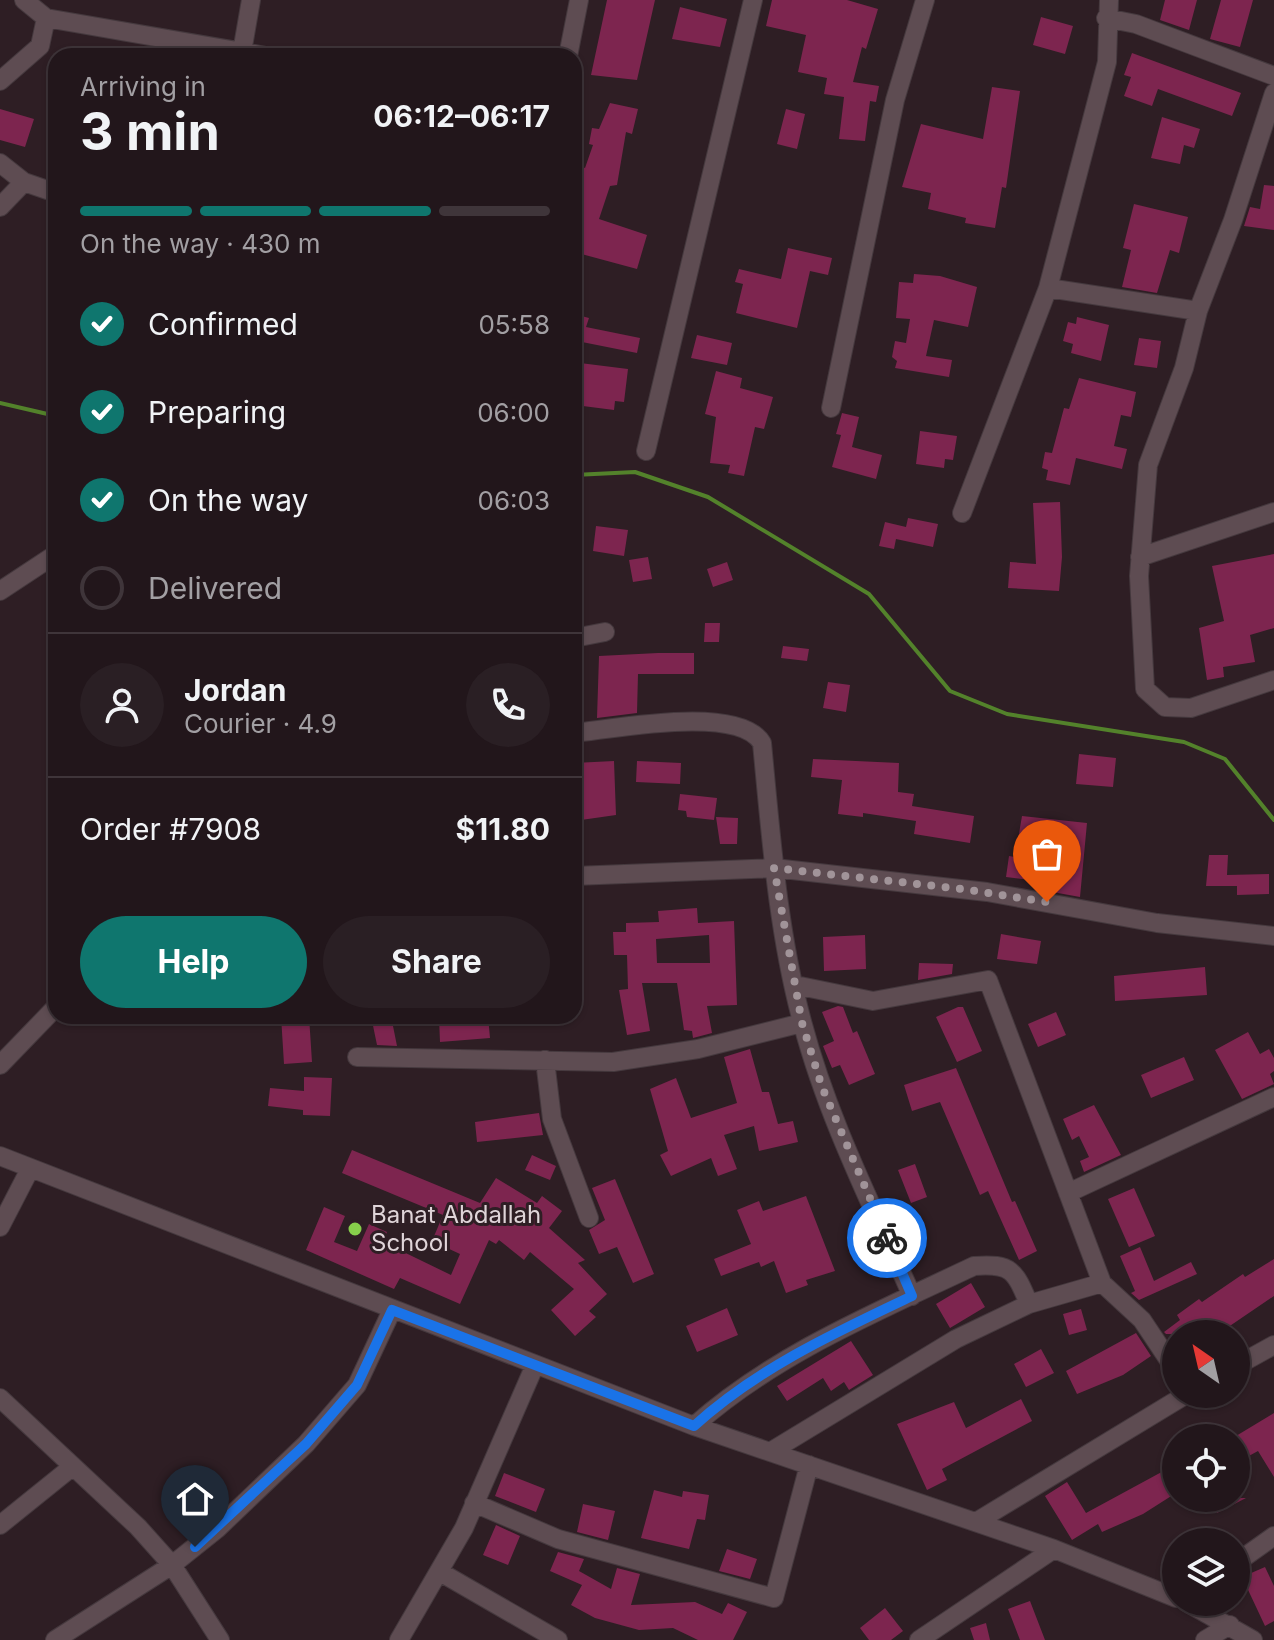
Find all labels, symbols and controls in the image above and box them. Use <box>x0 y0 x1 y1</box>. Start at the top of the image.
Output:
text: Arriving in <box>80 71 206 102</box>
text: 06:12–06:17 <box>373 98 550 134</box>
text: 3 min <box>80 100 220 163</box>
text: On the way · 430 m <box>80 228 320 259</box>
icon: check <box>80 302 124 346</box>
text: Confirmed <box>148 306 298 342</box>
text: 05:58 <box>478 309 550 340</box>
icon: check <box>80 390 124 434</box>
text: Preparing <box>148 394 286 430</box>
text: 06:00 <box>477 397 550 428</box>
icon: check <box>80 478 124 522</box>
text: On the way <box>148 482 308 518</box>
text: 06:03 <box>478 485 550 516</box>
text: Delivered <box>148 570 282 606</box>
button: person <box>80 663 164 747</box>
button: phone <box>466 663 550 747</box>
text: Jordan <box>184 672 286 708</box>
text: Courier · 4.9 <box>184 708 337 739</box>
text: Order #7908 <box>80 811 261 847</box>
text: $11.80 <box>456 811 550 847</box>
pin <box>1013 820 1081 902</box>
icon: bag <box>1025 832 1069 876</box>
button: Help <box>80 916 307 1008</box>
button: Share <box>323 916 550 1008</box>
courier <box>847 1198 927 1278</box>
place label: Banat Abdallah School <box>371 1200 541 1257</box>
icon: bike <box>865 1216 909 1260</box>
marker: Banat Abdallah School <box>346 1220 364 1238</box>
north arrow <box>1162 1320 1250 1408</box>
map controls <box>1162 1320 1250 1616</box>
button: locate <box>1162 1424 1250 1512</box>
pin <box>161 1465 229 1547</box>
icon: home <box>173 1477 217 1521</box>
button: layers <box>1162 1528 1250 1616</box>

